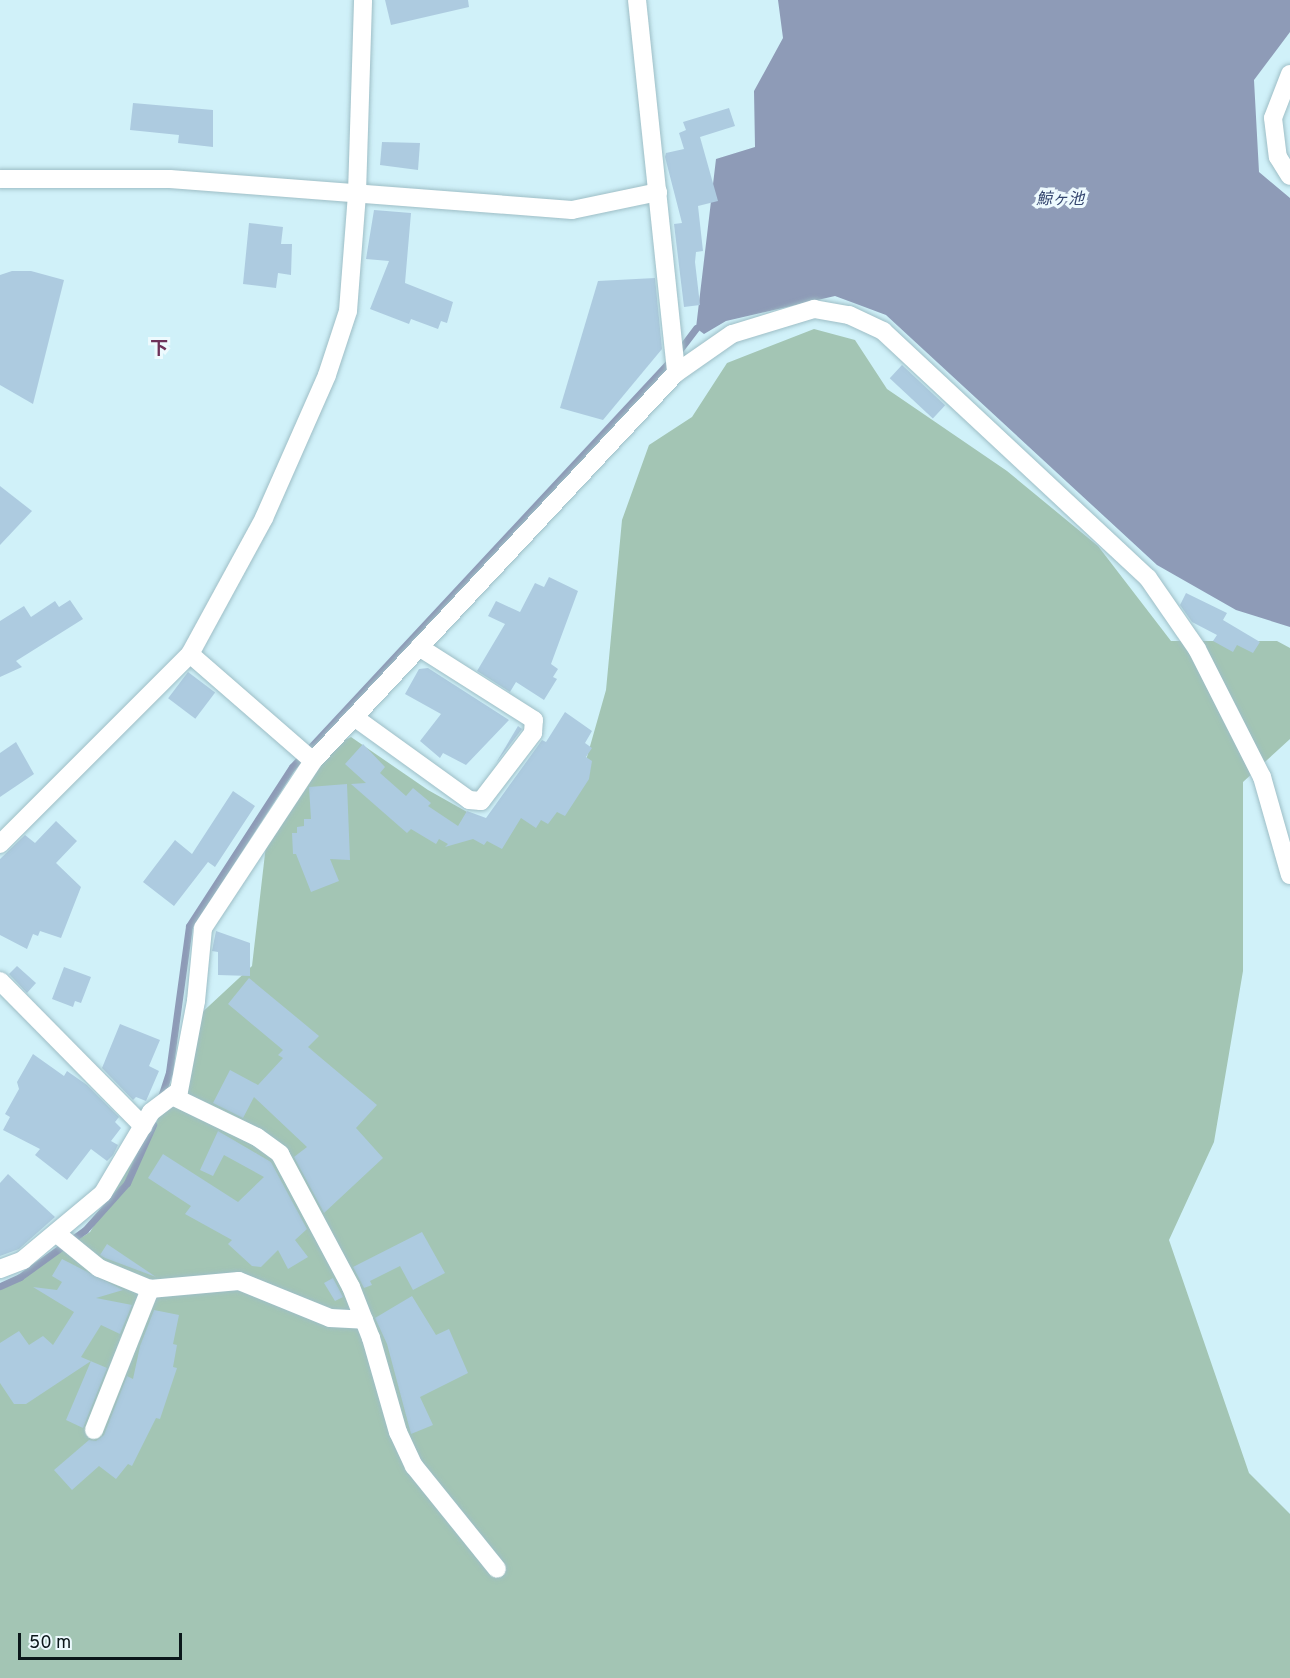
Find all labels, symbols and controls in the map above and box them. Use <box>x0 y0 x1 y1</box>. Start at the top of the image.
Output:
water label: 鯨ヶ池 <box>1036 190 1084 210</box>
district label: 下 <box>150 339 168 361</box>
scale bar <box>21 1621 184 1659</box>
text: 50 m <box>29 1632 71 1655</box>

